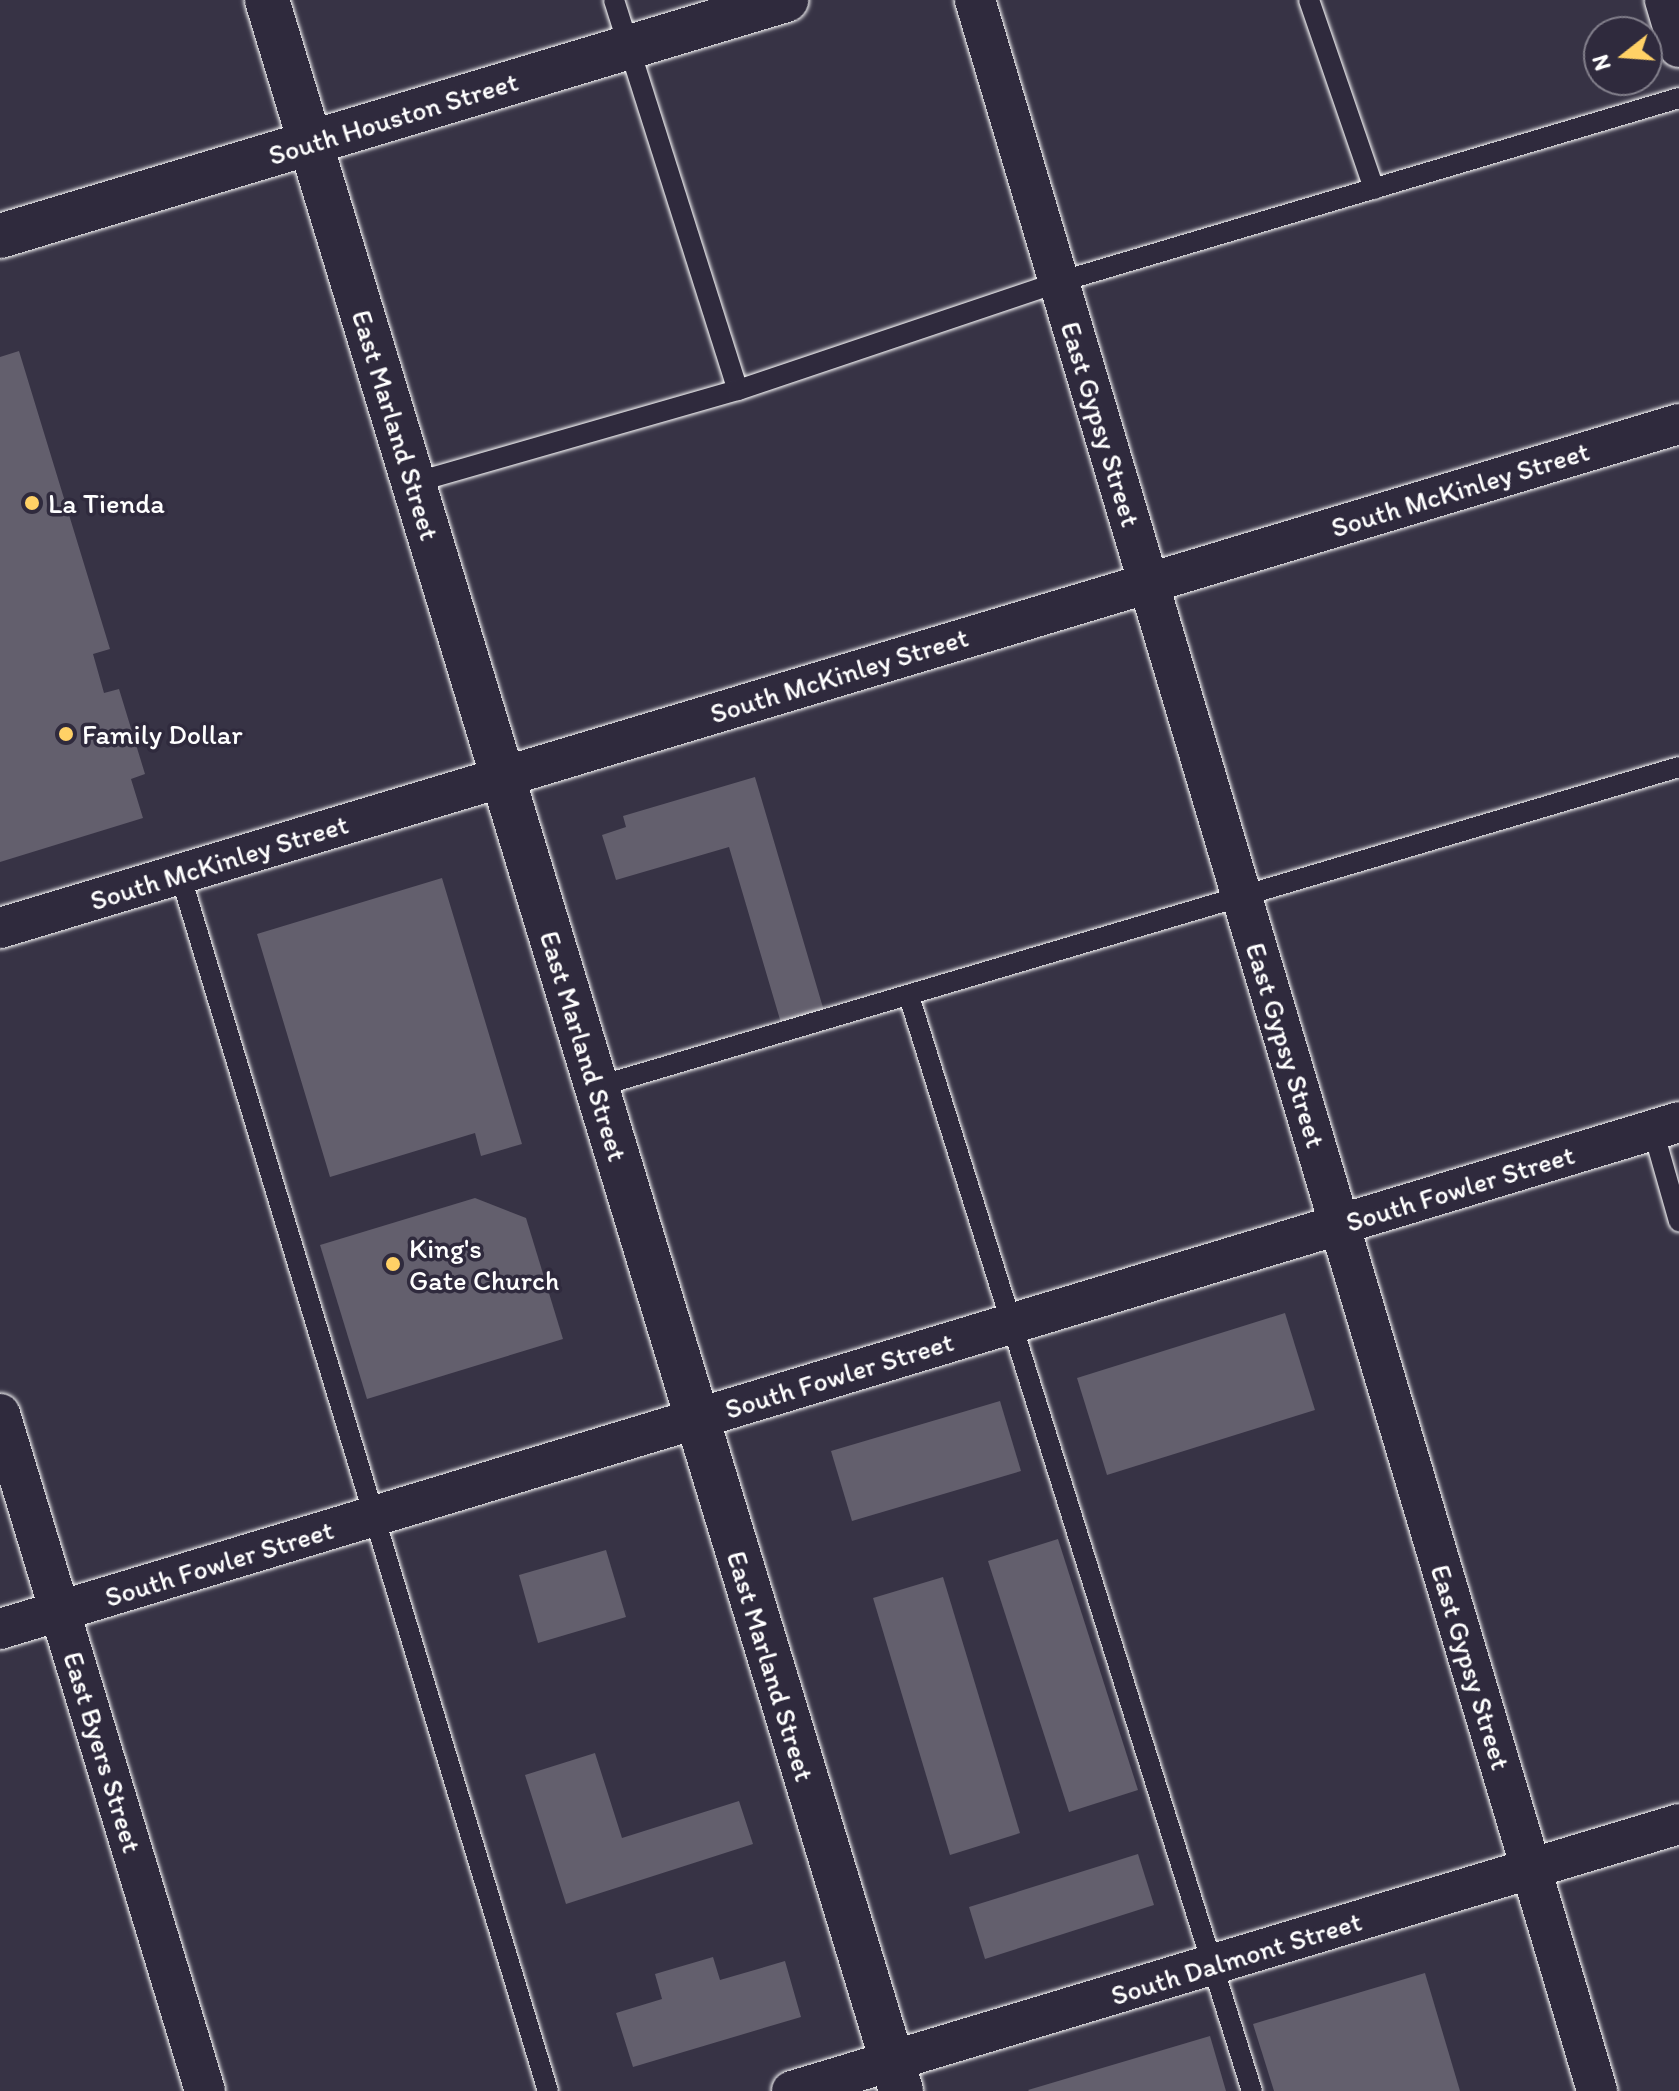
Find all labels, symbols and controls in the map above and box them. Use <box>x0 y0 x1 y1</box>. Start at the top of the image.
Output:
north arrow <box>1583 16 1663 96</box>
text: N <box>1586 52 1617 74</box>
street label: South Houston Street <box>264 64 522 172</box>
street label: East Marland Street <box>345 305 447 545</box>
street label: East Gypsy Street <box>1054 318 1148 530</box>
street label: South McKinley Street <box>1328 434 1592 544</box>
place label: La Tienda <box>48 486 165 520</box>
marker: La Tienda <box>23 494 41 512</box>
street label: South McKinley Street <box>707 620 971 730</box>
place label: Family Dollar <box>82 717 242 751</box>
marker: Family Dollar <box>57 725 75 743</box>
street label: South McKinley Street <box>87 807 351 917</box>
street label: East Marland Street <box>533 926 635 1166</box>
street label: East Gypsy Street <box>1239 939 1333 1151</box>
street label: South Fowler Street <box>1342 1137 1578 1239</box>
place label: King's Gate Church <box>409 1231 560 1297</box>
marker: King's Gate Church <box>384 1255 402 1273</box>
street label: South Fowler Street <box>721 1324 957 1426</box>
street label: South Fowler Street <box>101 1512 337 1614</box>
street label: East Marland Street <box>720 1546 822 1786</box>
street label: East Gypsy Street <box>1424 1561 1518 1773</box>
street label: East Byers Street <box>57 1648 149 1856</box>
street label: South Dalmont Street <box>1106 1904 1366 2012</box>

